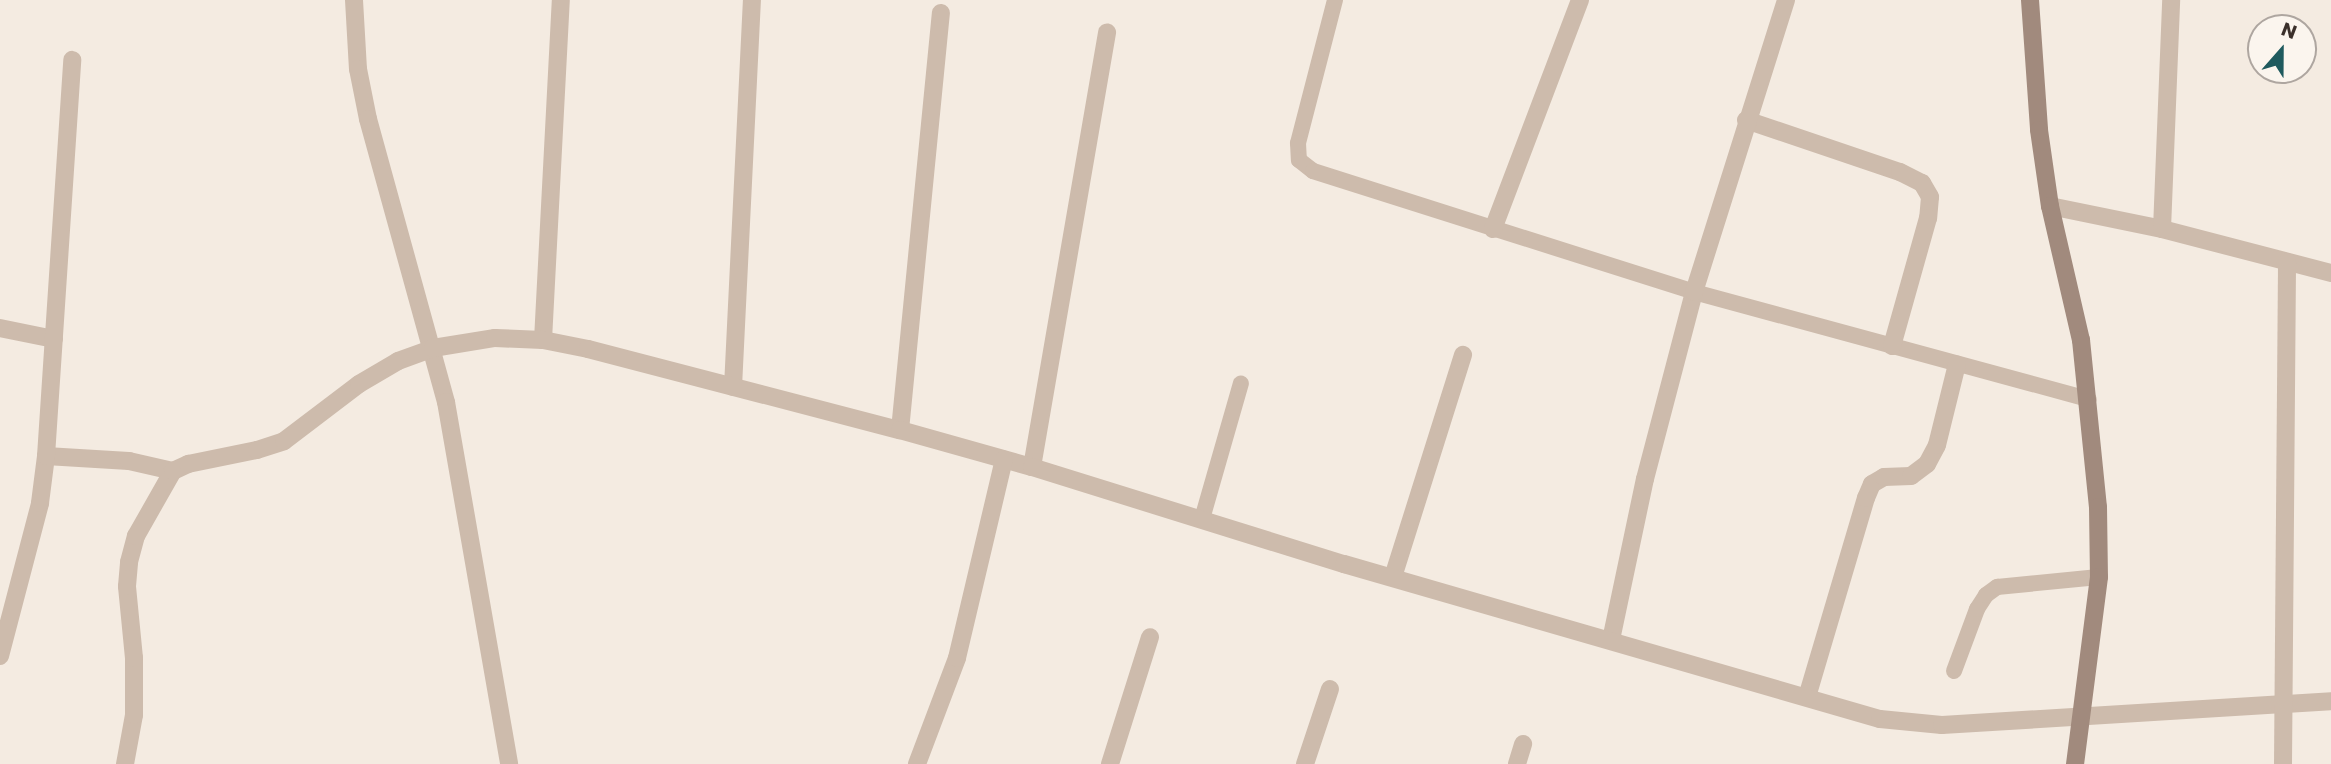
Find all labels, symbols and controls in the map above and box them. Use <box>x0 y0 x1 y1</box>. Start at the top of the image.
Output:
north arrow <box>2247 14 2317 84</box>
text: N <box>2277 16 2300 46</box>

